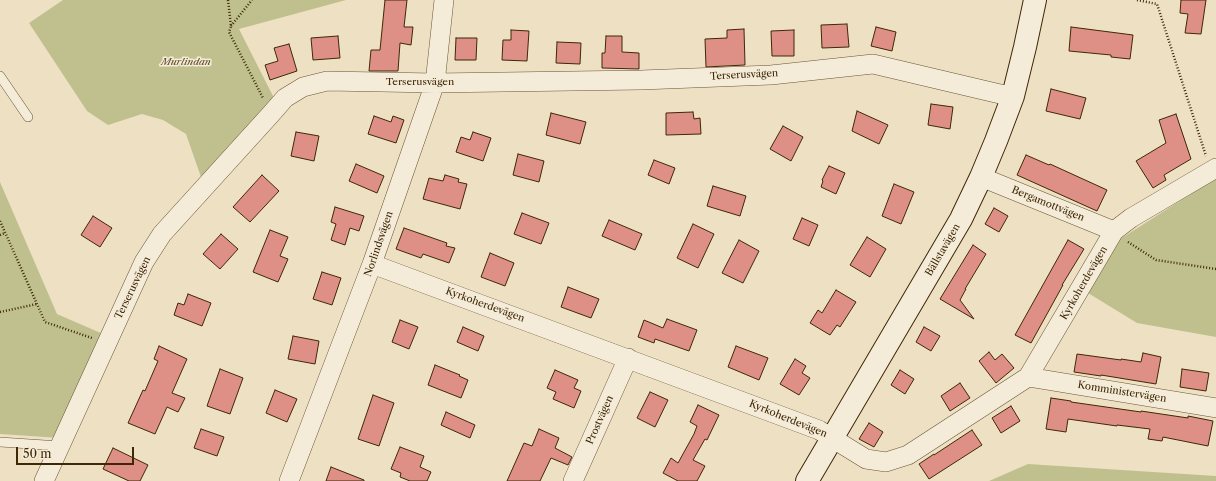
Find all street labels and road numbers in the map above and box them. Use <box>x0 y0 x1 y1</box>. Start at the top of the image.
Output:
street label: Terserusvägen <box>710 67 778 83</box>
street label: Terserusvägen <box>386 76 454 88</box>
street label: Bergamottvägen <box>1010 184 1086 224</box>
street label: Norlindsvägen <box>362 210 396 278</box>
street label: Bällstavägen <box>923 222 963 278</box>
street label: Kyrkoherdevägen <box>1058 244 1110 322</box>
street label: Terserusvägen <box>113 255 153 321</box>
street label: Kyrkoherdevägen <box>444 285 526 325</box>
street label: Komministervägen <box>1077 379 1167 405</box>
street label: Prostvägen <box>584 394 616 446</box>
street label: Kyrkoherdevägen <box>747 398 829 440</box>

